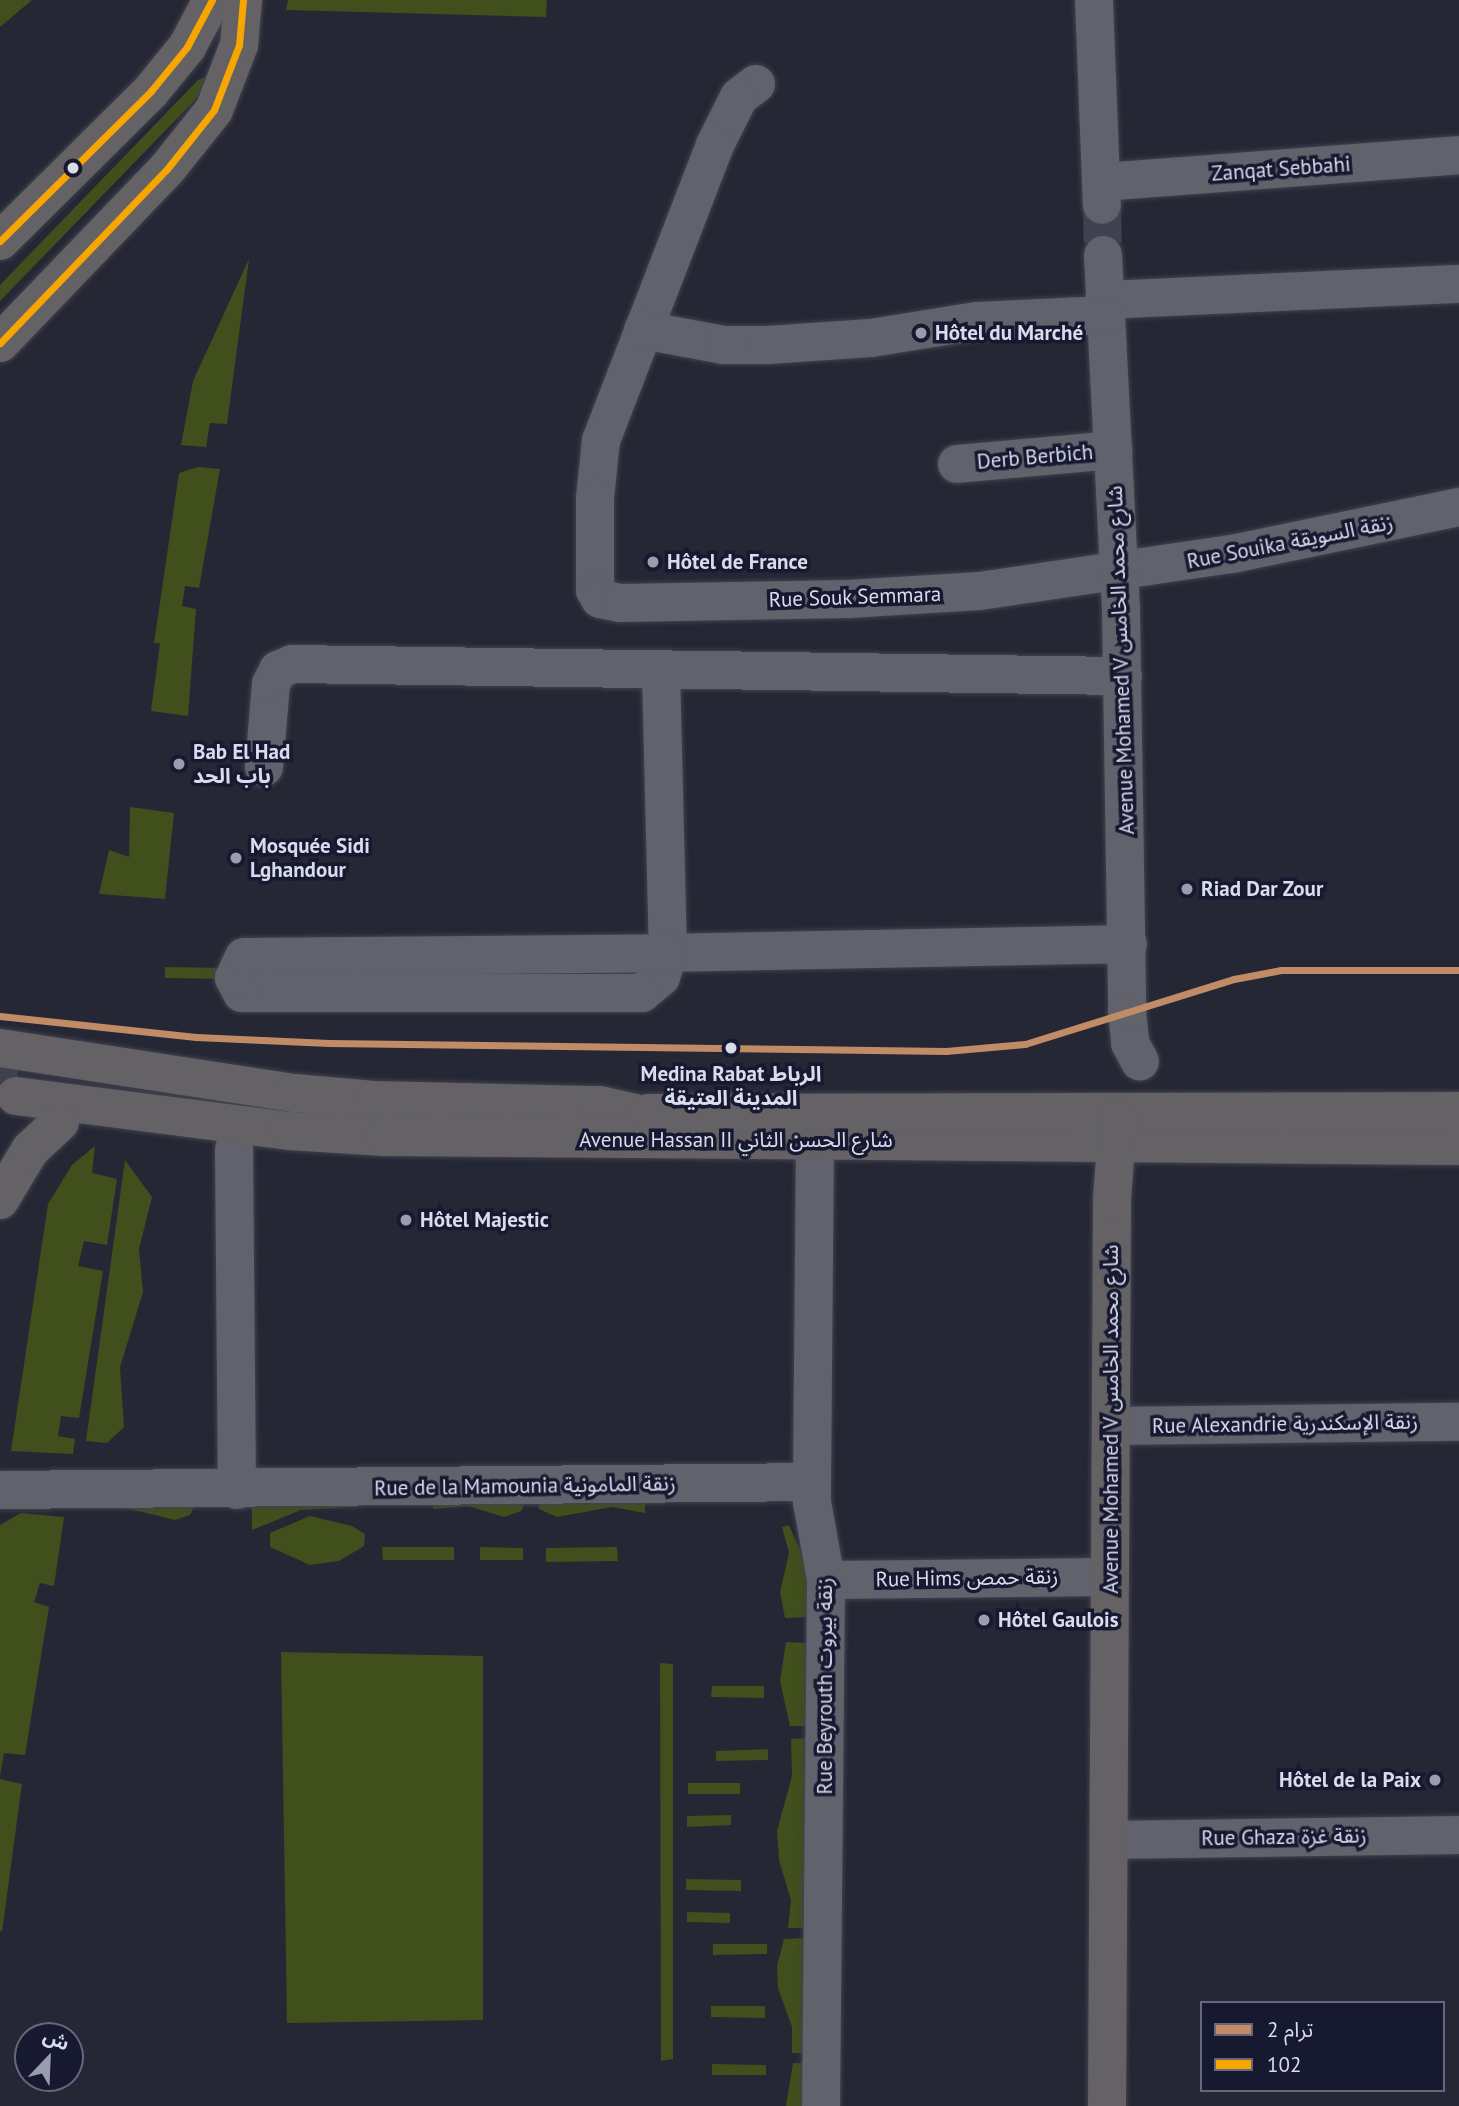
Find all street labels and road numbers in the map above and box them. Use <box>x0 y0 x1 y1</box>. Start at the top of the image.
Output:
street label: Zanqat Sebbahi <box>1211 152 1351 186</box>
street label: Derb Berbich <box>976 439 1094 475</box>
street label: Avenue Mohamed V شارع محمد الخامس <box>1102 484 1140 836</box>
street label: Rue Souika زنقة السويقة <box>1185 510 1395 574</box>
street label: Rue Souk Semmara <box>768 581 942 613</box>
street label: Avenue Hassan II شارع الحسن الثاني <box>579 1127 893 1153</box>
street label: Avenue Mohamed V شارع محمد الخامس <box>1098 1244 1124 1594</box>
street label: Rue Alexandrie زنقة الإسكندرية <box>1151 1409 1419 1439</box>
street label: Rue de la Mamounia زنقة المامونية <box>374 1471 676 1501</box>
street label: Rue Hims زنقة حمص <box>875 1564 1059 1592</box>
street label: Rue Beyrouth زنقة بيروت <box>812 1577 838 1795</box>
street label: Rue Ghaza زنقة غزة <box>1201 1823 1367 1851</box>

